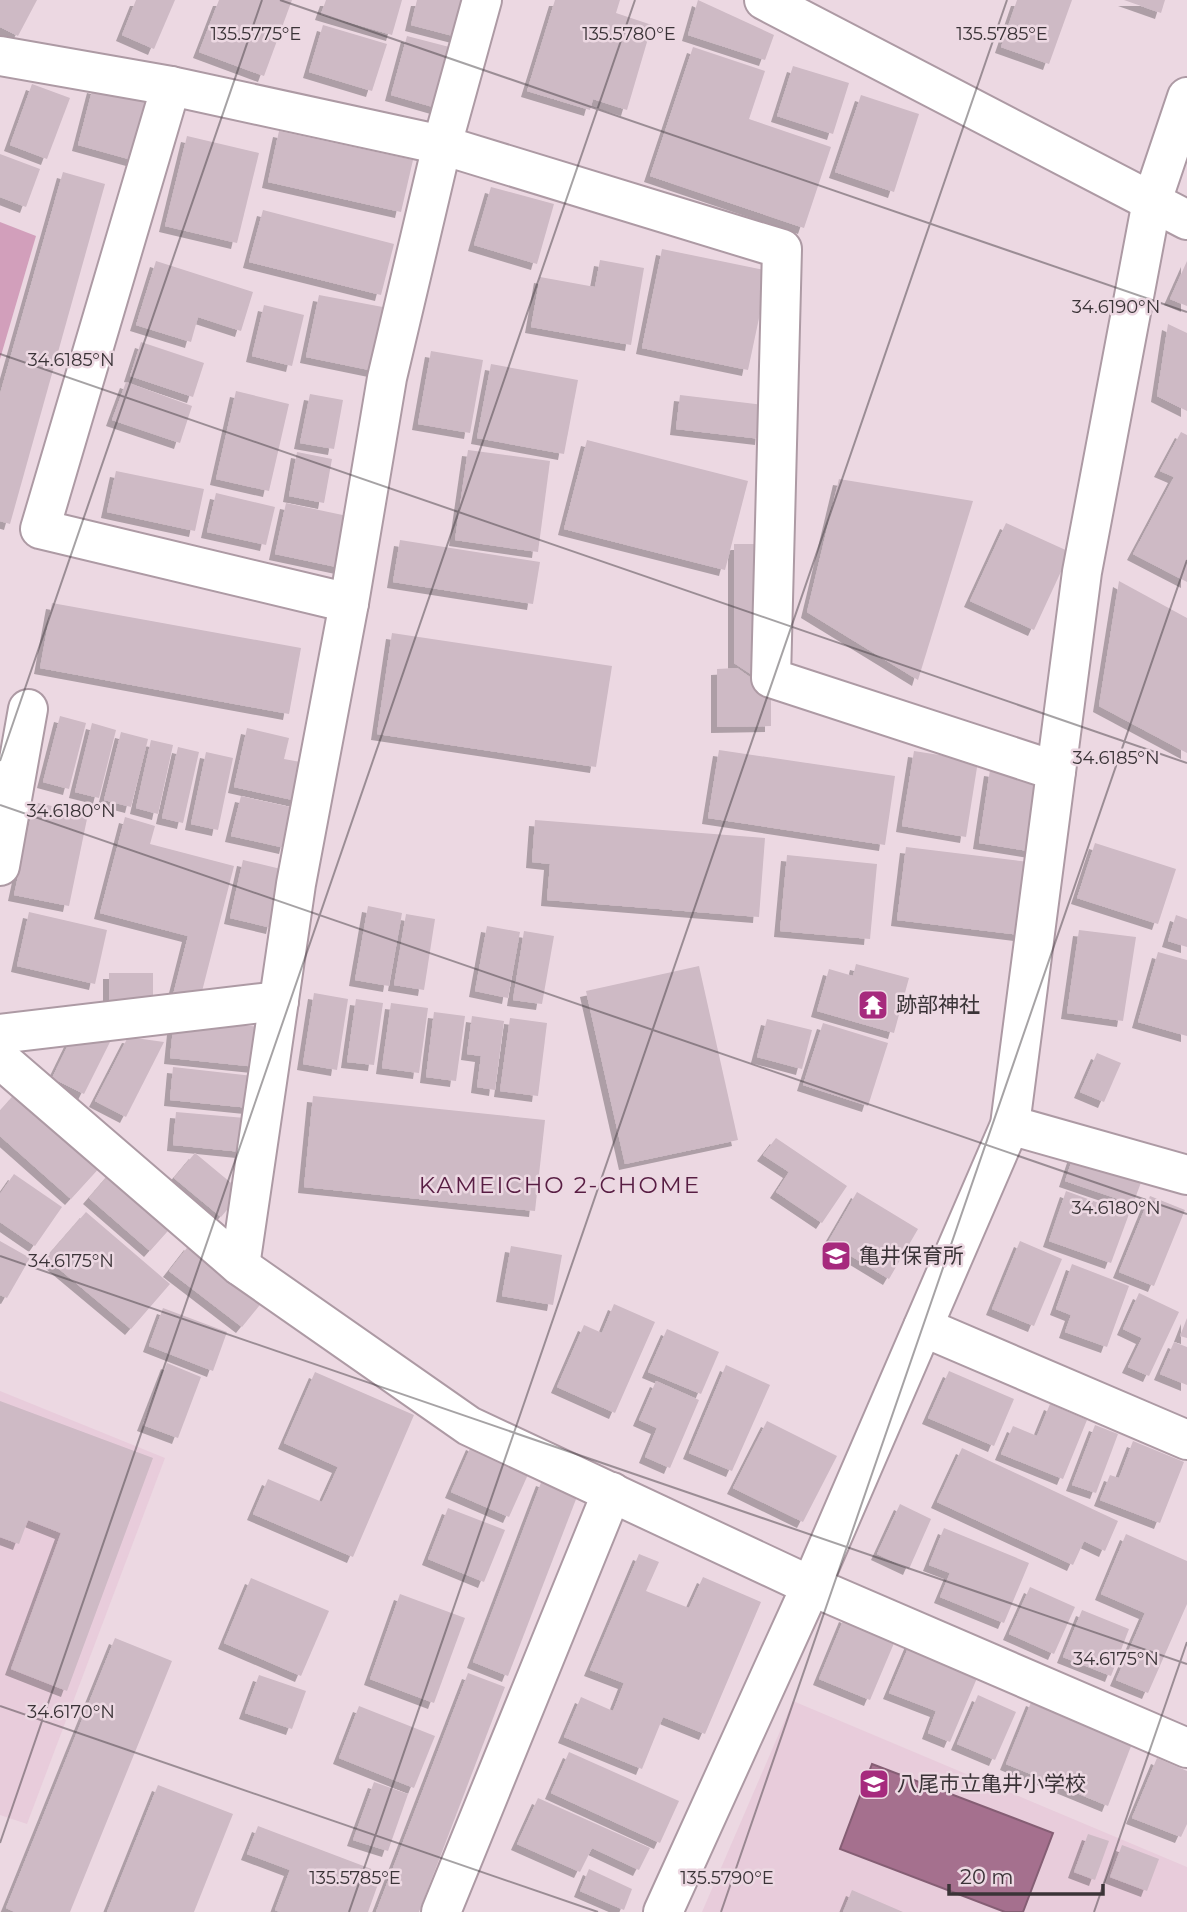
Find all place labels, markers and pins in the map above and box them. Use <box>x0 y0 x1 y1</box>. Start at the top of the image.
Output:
temple icon: 跡部神社 <box>856 988 890 1022</box>
place label: 跡部神社 <box>896 992 980 1017</box>
school or university icon: 亀井保育所 <box>819 1239 853 1273</box>
place label: 亀井保育所 <box>859 1243 964 1268</box>
school or university icon: 八尾市立亀井小学校 <box>857 1767 891 1801</box>
place label: 八尾市立亀井小学校 <box>897 1771 1086 1796</box>

